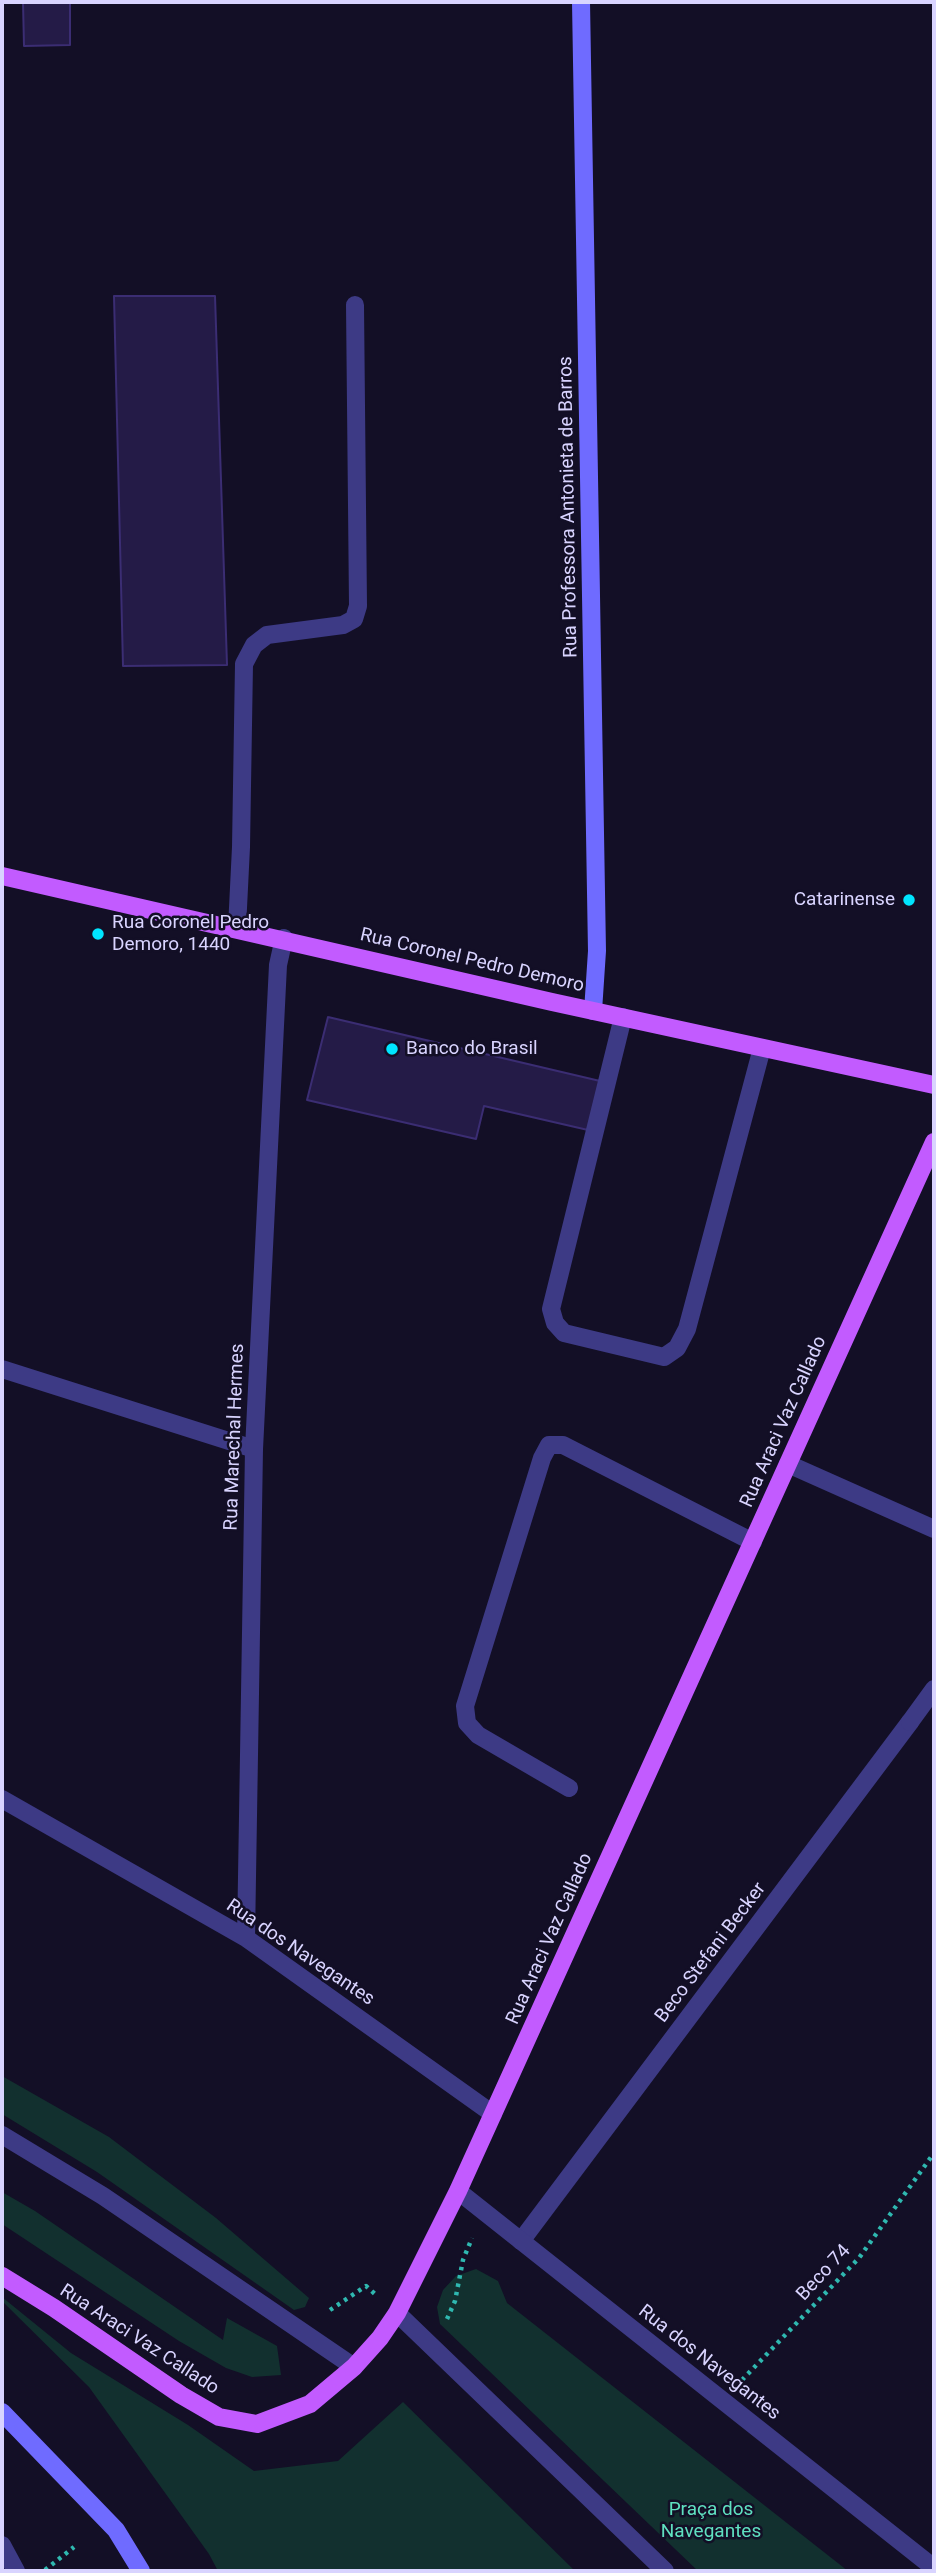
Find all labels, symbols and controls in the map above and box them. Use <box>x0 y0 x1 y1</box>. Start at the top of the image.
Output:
street label: Rua Professora Antonieta de Barros <box>555 356 583 658</box>
place label: Catarinense <box>794 889 895 911</box>
marker: Catarinense <box>901 892 917 908</box>
place label: Rua Coronel Pedro Demoro, 1440 <box>112 912 269 956</box>
street label: Rua Coronel Pedro Demoro <box>358 924 586 998</box>
marker: Rua Coronel Pedro Demoro, 1440 <box>90 926 106 942</box>
place label: Banco do Brasil <box>406 1038 538 1060</box>
marker: Banco do Brasil <box>384 1041 400 1057</box>
street label: Rua Araci Vaz Callado <box>736 1333 832 1511</box>
street label: Rua Marechal Hermes <box>220 1343 250 1531</box>
street label: Rua Araci Vaz Callado <box>502 1850 598 2028</box>
street label: Beco Stefani Becker <box>651 1878 771 2028</box>
street label: Rua dos Navegantes <box>222 1895 378 2011</box>
street label: Beco 74 <box>792 2240 856 2306</box>
street label: Rua Araci Vaz Callado <box>55 2280 223 2400</box>
street label: Rua dos Navegantes <box>634 2301 784 2425</box>
park label: Praça dos Navegantes <box>661 2499 761 2543</box>

